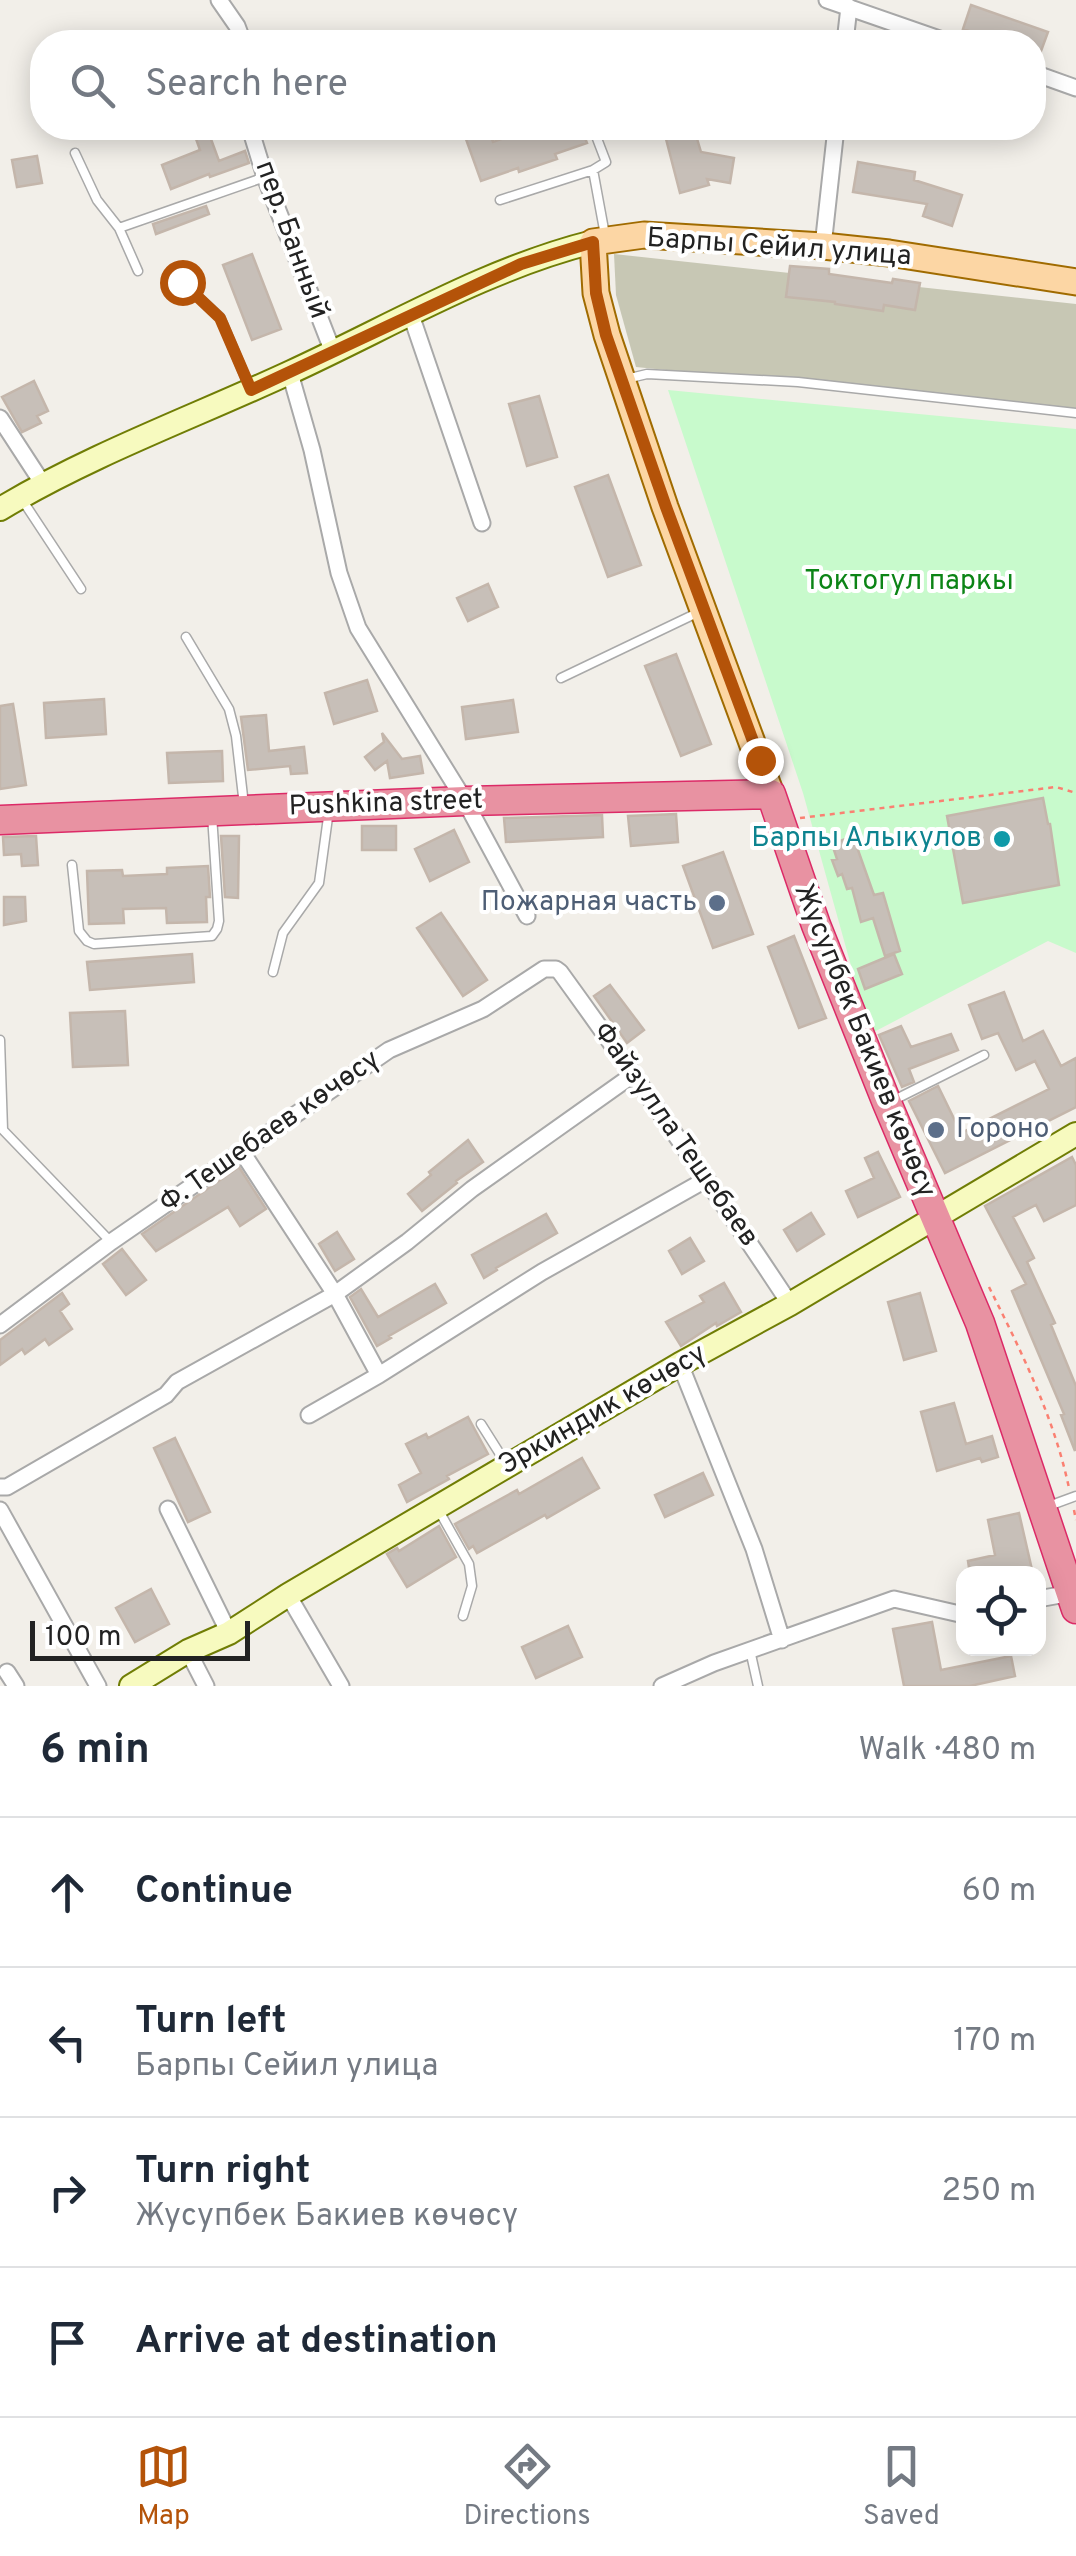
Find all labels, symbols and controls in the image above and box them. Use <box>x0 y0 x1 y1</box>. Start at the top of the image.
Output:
search box <box>30 30 1046 140</box>
icon: search <box>65 58 120 113</box>
text: Search here <box>145 61 348 110</box>
street label: пер. Банный <box>246 156 336 324</box>
street label: Барпы Сейил улица <box>645 221 913 275</box>
route start <box>160 260 206 306</box>
park label: Токтогул паркы <box>804 564 1014 600</box>
route end <box>738 738 784 784</box>
street label: Pushkina street <box>288 783 484 825</box>
place label: Барпы Алыкулов <box>751 821 982 857</box>
marker: Барпы Алыкулов <box>991 828 1013 850</box>
street label: Жусупбек Бакиев көчөсү <box>785 879 943 1203</box>
place label: Пожарная часть <box>481 885 697 921</box>
marker: Пожарная часть <box>706 892 728 914</box>
street label: Файзулла Тешебаев <box>584 1016 766 1254</box>
street label: Ф. Тешебаев көчөсү <box>153 1042 387 1222</box>
place label: Гороно <box>956 1112 1049 1148</box>
marker: Гороно <box>925 1119 947 1141</box>
street label: Эркиндик көчөсү <box>493 1336 713 1484</box>
map controls <box>956 1566 1046 1656</box>
button: locate <box>956 1566 1046 1656</box>
scale bar <box>30 1616 250 1660</box>
text: 100 m <box>45 1620 121 1656</box>
text: 6 min <box>40 1725 150 1778</box>
text: Walk · 480 m <box>858 1731 1036 1771</box>
icon: ahead <box>40 1865 95 1920</box>
text: Continue <box>135 1868 293 1917</box>
text: 60 m <box>962 1872 1036 1912</box>
text: Turn left <box>135 1998 287 2047</box>
icon: left <box>40 2015 95 2070</box>
text: 170 m <box>953 2022 1036 2062</box>
text: Барпы Сейил улица <box>135 2047 438 2087</box>
text: Turn right <box>135 2148 310 2197</box>
icon: right <box>40 2165 95 2220</box>
text: 250 m <box>941 2172 1036 2212</box>
text: Жусупбек Бакиев көчөсү <box>135 2197 518 2237</box>
icon: arrive <box>40 2315 95 2370</box>
text: Arrive at destination <box>135 2318 498 2367</box>
tab: Map <box>136 2439 191 2535</box>
tab: Directions <box>463 2439 591 2535</box>
tab: Saved <box>863 2439 940 2535</box>

